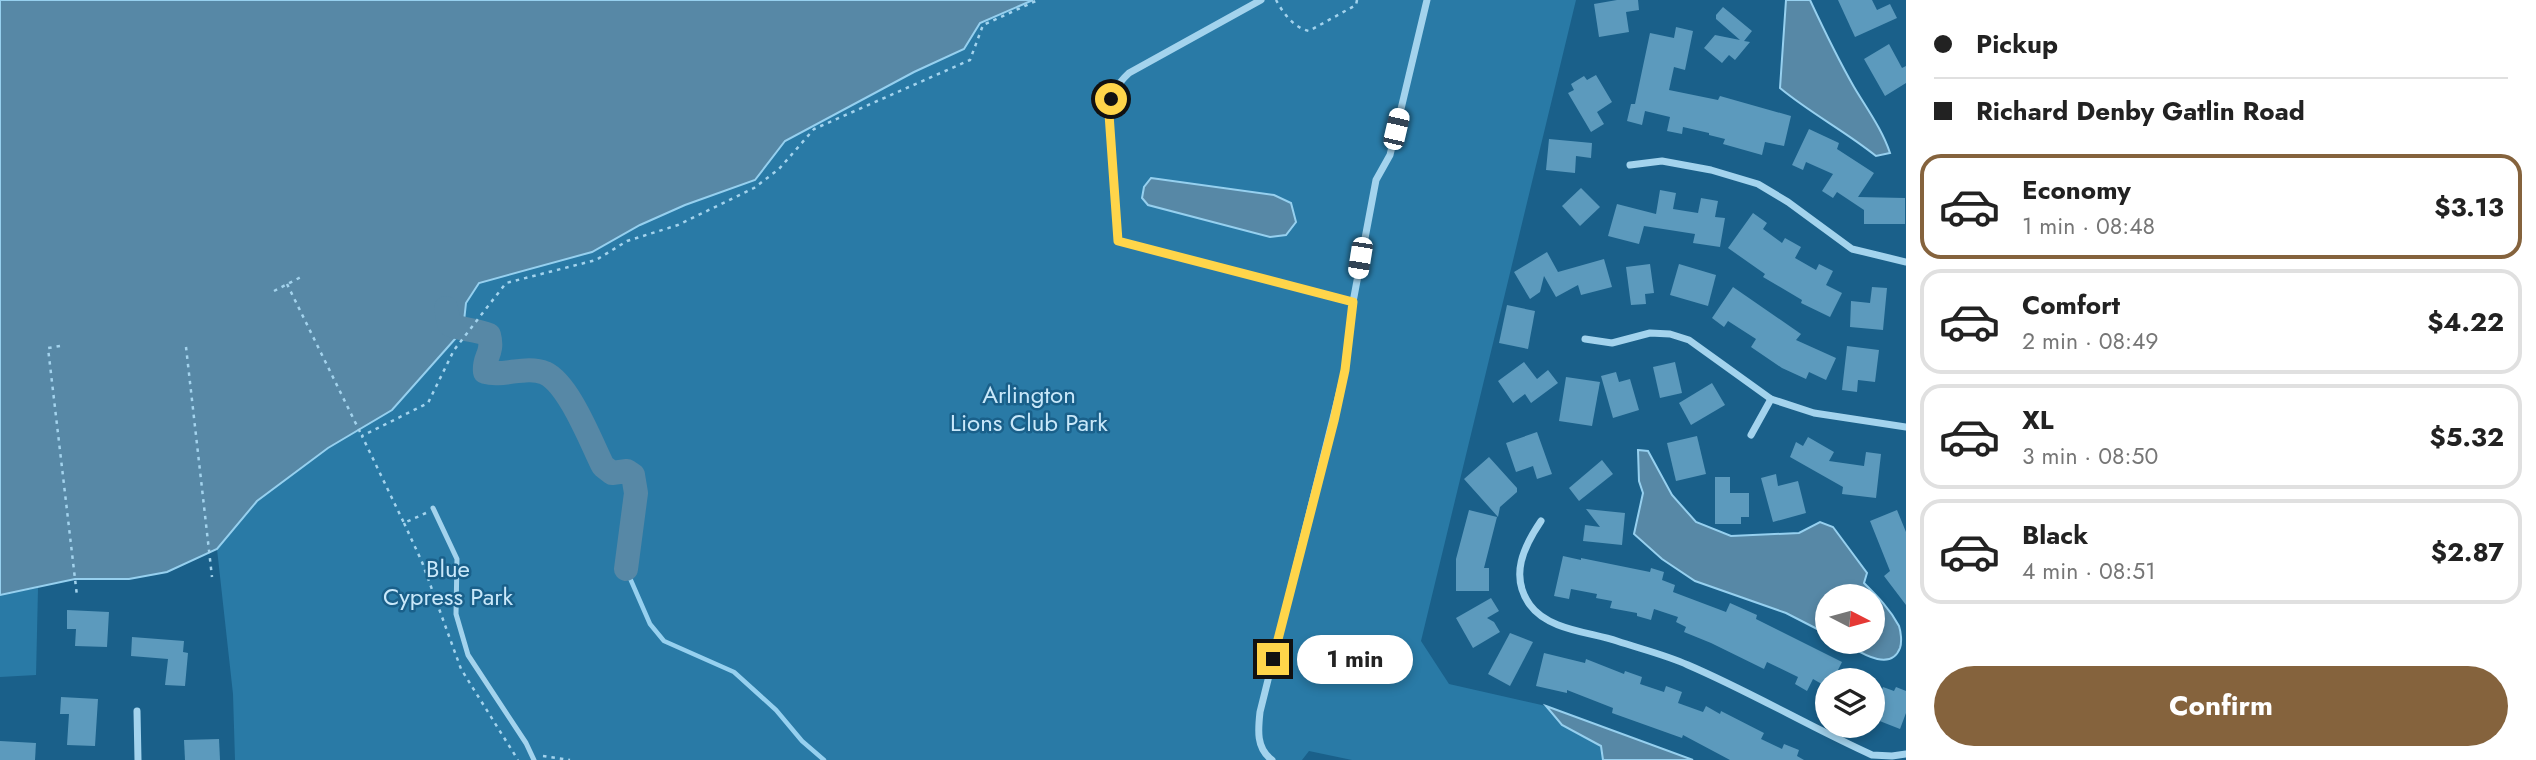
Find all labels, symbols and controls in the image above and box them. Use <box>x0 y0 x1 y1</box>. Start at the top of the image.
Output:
text: Pickup <box>1976 25 2058 63</box>
route start <box>1095 83 1127 115</box>
text: Richard Denby Gatlin Road <box>1976 92 2305 130</box>
car <box>1382 106 1411 152</box>
text: Economy <box>2022 171 2131 209</box>
icon: car <box>1938 175 2001 238</box>
text: $3.13 <box>2434 188 2504 226</box>
text: 1 min · 08:48 <box>2022 209 2155 243</box>
car <box>1347 236 1374 280</box>
text: Comfort <box>2022 286 2120 324</box>
icon: car <box>1938 290 2001 353</box>
text: $4.22 <box>2427 303 2504 341</box>
text: 2 min · 08:49 <box>2022 324 2159 358</box>
park label: Arlington Lions Club Park <box>950 377 1108 440</box>
text: XL <box>2022 401 2054 439</box>
icon: car <box>1938 405 2001 468</box>
text: $5.32 <box>2429 418 2504 456</box>
text: 3 min · 08:50 <box>2022 439 2158 473</box>
text: Black <box>2022 516 2088 554</box>
icon: car <box>1938 520 2001 583</box>
text: $2.87 <box>2431 533 2504 571</box>
park label: Blue Cypress Park <box>383 551 514 614</box>
text: 4 min · 08:51 <box>2022 554 2156 588</box>
north arrow <box>1815 584 1885 654</box>
map controls <box>1815 584 1885 738</box>
callout: 1 min <box>1298 634 1413 684</box>
text: 1 min <box>1326 642 1384 676</box>
route end <box>1257 643 1289 675</box>
button: Confirm <box>1934 666 2508 746</box>
button: layers <box>1815 668 1885 738</box>

